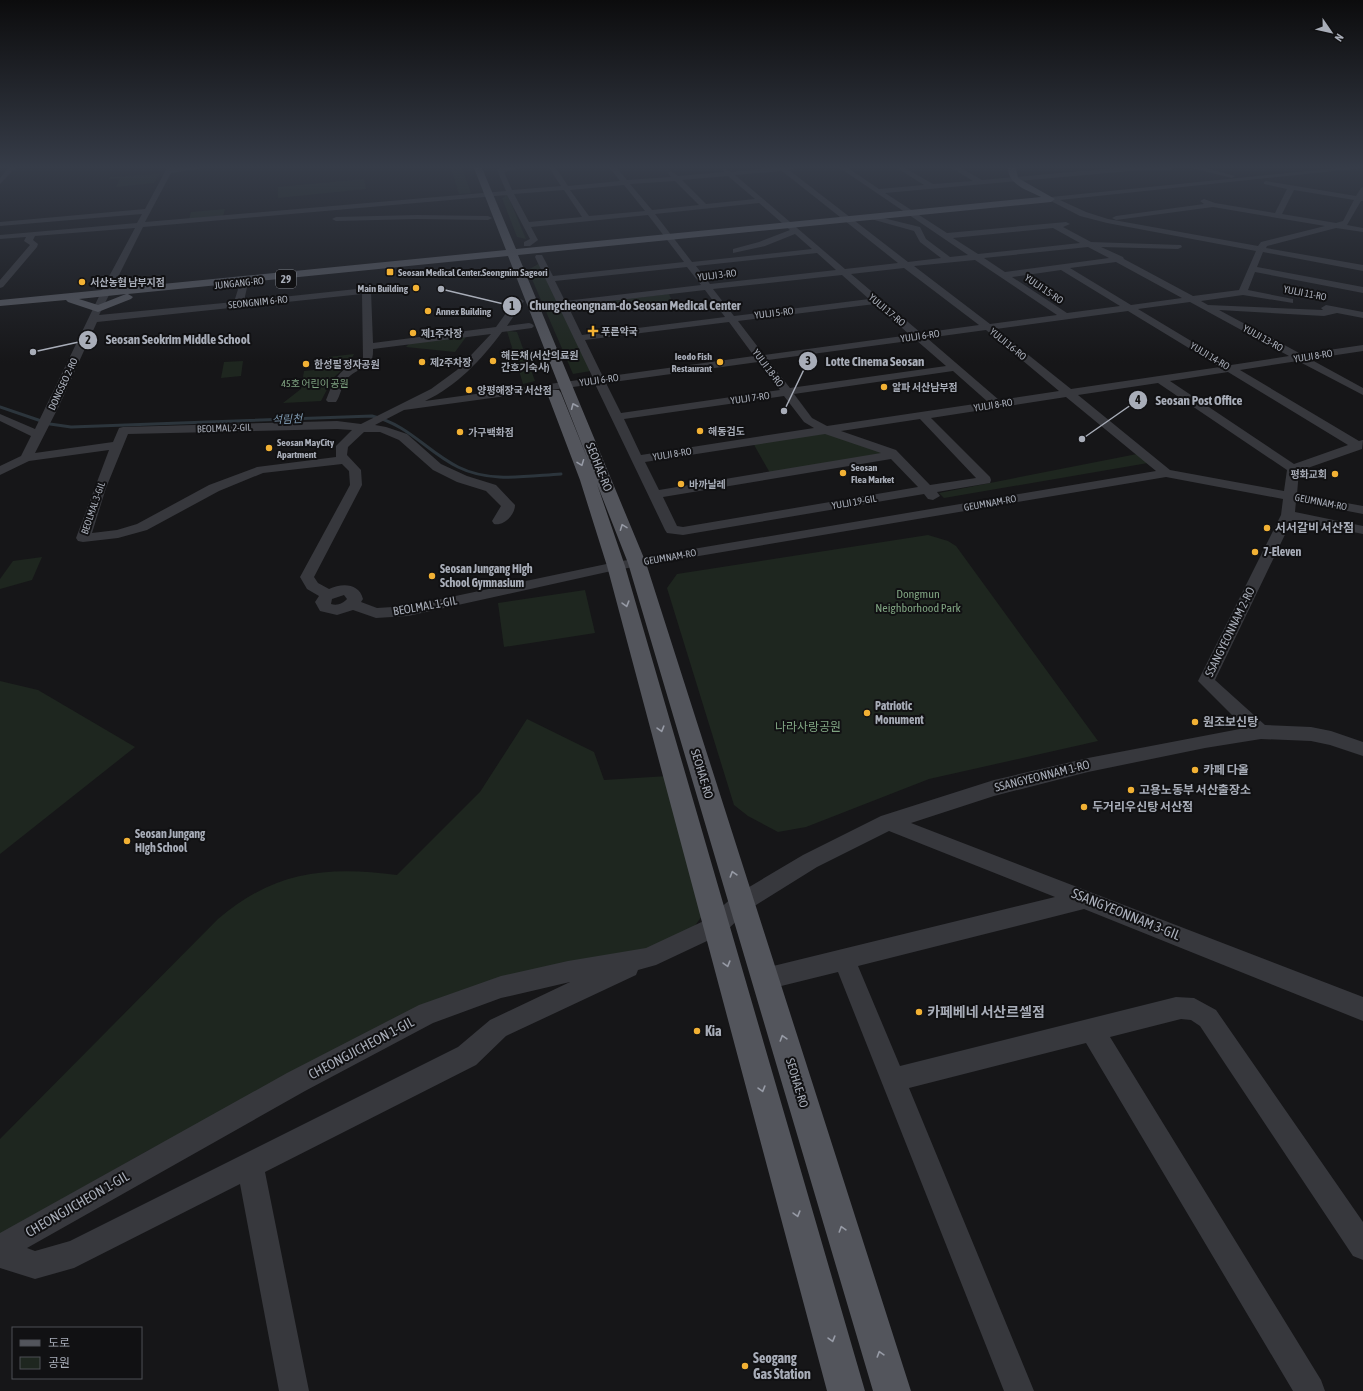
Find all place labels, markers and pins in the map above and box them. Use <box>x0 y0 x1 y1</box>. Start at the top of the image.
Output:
marker: Seosan Medical Center.Seongnim Sageori <box>385 267 395 277</box>
place label: Seosan Medical Center.Seongnim Sageori <box>398 267 548 278</box>
marker: 서산농협 남부지점 <box>77 277 87 287</box>
place label: 서산농협 남부지점 <box>90 277 165 288</box>
place label: Main Building <box>358 283 409 294</box>
marker: Main Building <box>411 283 421 293</box>
callout: Chungcheongnam-do Seosan Medical Center <box>502 293 749 318</box>
marker: Annex Building <box>423 306 433 316</box>
place label: Annex Building <box>435 306 492 317</box>
marker: 푸른약국 <box>588 326 598 336</box>
place label: 푸른약국 <box>601 326 638 337</box>
callout: Seosan Seokrim Middle School <box>78 327 258 352</box>
marker: 제1주차장 <box>408 328 418 338</box>
place label: 제1주차장 <box>421 328 463 339</box>
callout: Lotte Cinema Seosan <box>798 349 932 374</box>
place label: 해든채 (서산의료원 간호기숙사) <box>501 350 578 373</box>
place label: Ieodo Fish Restaurant <box>671 351 712 374</box>
marker: 해든채 (서산의료원 간호기숙사) <box>488 356 498 366</box>
marker: 제2주차장 <box>417 357 427 367</box>
place label: 제2주차장 <box>430 357 472 368</box>
marker: Ieodo Fish Restaurant <box>715 357 725 367</box>
marker: 한성필 정자공원 <box>301 359 311 369</box>
place label: 한성필 정자공원 <box>314 359 380 370</box>
marker: 알파 서산남부점 <box>879 382 889 392</box>
place label: 알파 서산남부점 <box>892 382 958 393</box>
marker: 양평해장국 서산점 <box>464 385 474 395</box>
place label: 양평해장국 서산점 <box>477 385 552 396</box>
callout: Seosan Post Office <box>1128 388 1251 413</box>
marker: 해동검도 <box>695 426 705 436</box>
place label: 해동검도 <box>708 426 745 437</box>
marker: 가구백화점 <box>455 427 465 437</box>
place label: 가구백화점 <box>468 427 514 438</box>
place label: Seosan MayCity Apartment <box>276 437 335 460</box>
marker: Seosan MayCity Apartment <box>264 443 274 453</box>
place label: Seosan Flea Market <box>851 462 894 485</box>
marker: Seosan Flea Market <box>838 468 848 478</box>
place label: 평화교회 <box>1290 469 1327 480</box>
marker: 평화교회 <box>1330 469 1340 479</box>
marker: 바까날레 <box>676 479 686 489</box>
place label: 바까날레 <box>689 479 726 490</box>
place label: 서서갈비 서산점 <box>1275 521 1354 535</box>
marker: 서서갈비 서산점 <box>1262 523 1272 533</box>
place label: 7-Eleven <box>1263 545 1301 559</box>
marker: 7-Eleven <box>1250 547 1260 557</box>
place label: Seosan Jungang High School Gymnasium <box>440 562 533 590</box>
marker: Seosan Jungang High School Gymnasium <box>427 571 437 581</box>
place label: Patriotic Monument <box>875 699 924 727</box>
marker: Patriotic Monument <box>862 708 872 718</box>
place label: 원조보신탕 <box>1203 715 1258 729</box>
marker: 원조보신탕 <box>1190 717 1200 727</box>
place label: 카페 다올 <box>1203 763 1249 777</box>
marker: 카페 다올 <box>1190 765 1200 775</box>
place label: 고용노동부 서산출장소 <box>1139 783 1251 797</box>
marker: 고용노동부 서산출장소 <box>1126 785 1136 795</box>
place label: 두거리우신탕 서산점 <box>1092 800 1193 814</box>
marker: 두거리우신탕 서산점 <box>1079 802 1089 812</box>
place label: Seosan Jungang High School <box>135 827 206 855</box>
marker: Seosan Jungang High School <box>122 836 132 846</box>
place label: 카페베네 서산르셀점 <box>927 1004 1045 1020</box>
marker: 카페베네 서산르셀점 <box>914 1007 924 1017</box>
place label: Kia <box>705 1023 722 1039</box>
marker: Kia <box>692 1026 702 1036</box>
place label: Seogang Gas Station <box>753 1350 811 1382</box>
marker: Seogang Gas Station <box>740 1361 750 1371</box>

